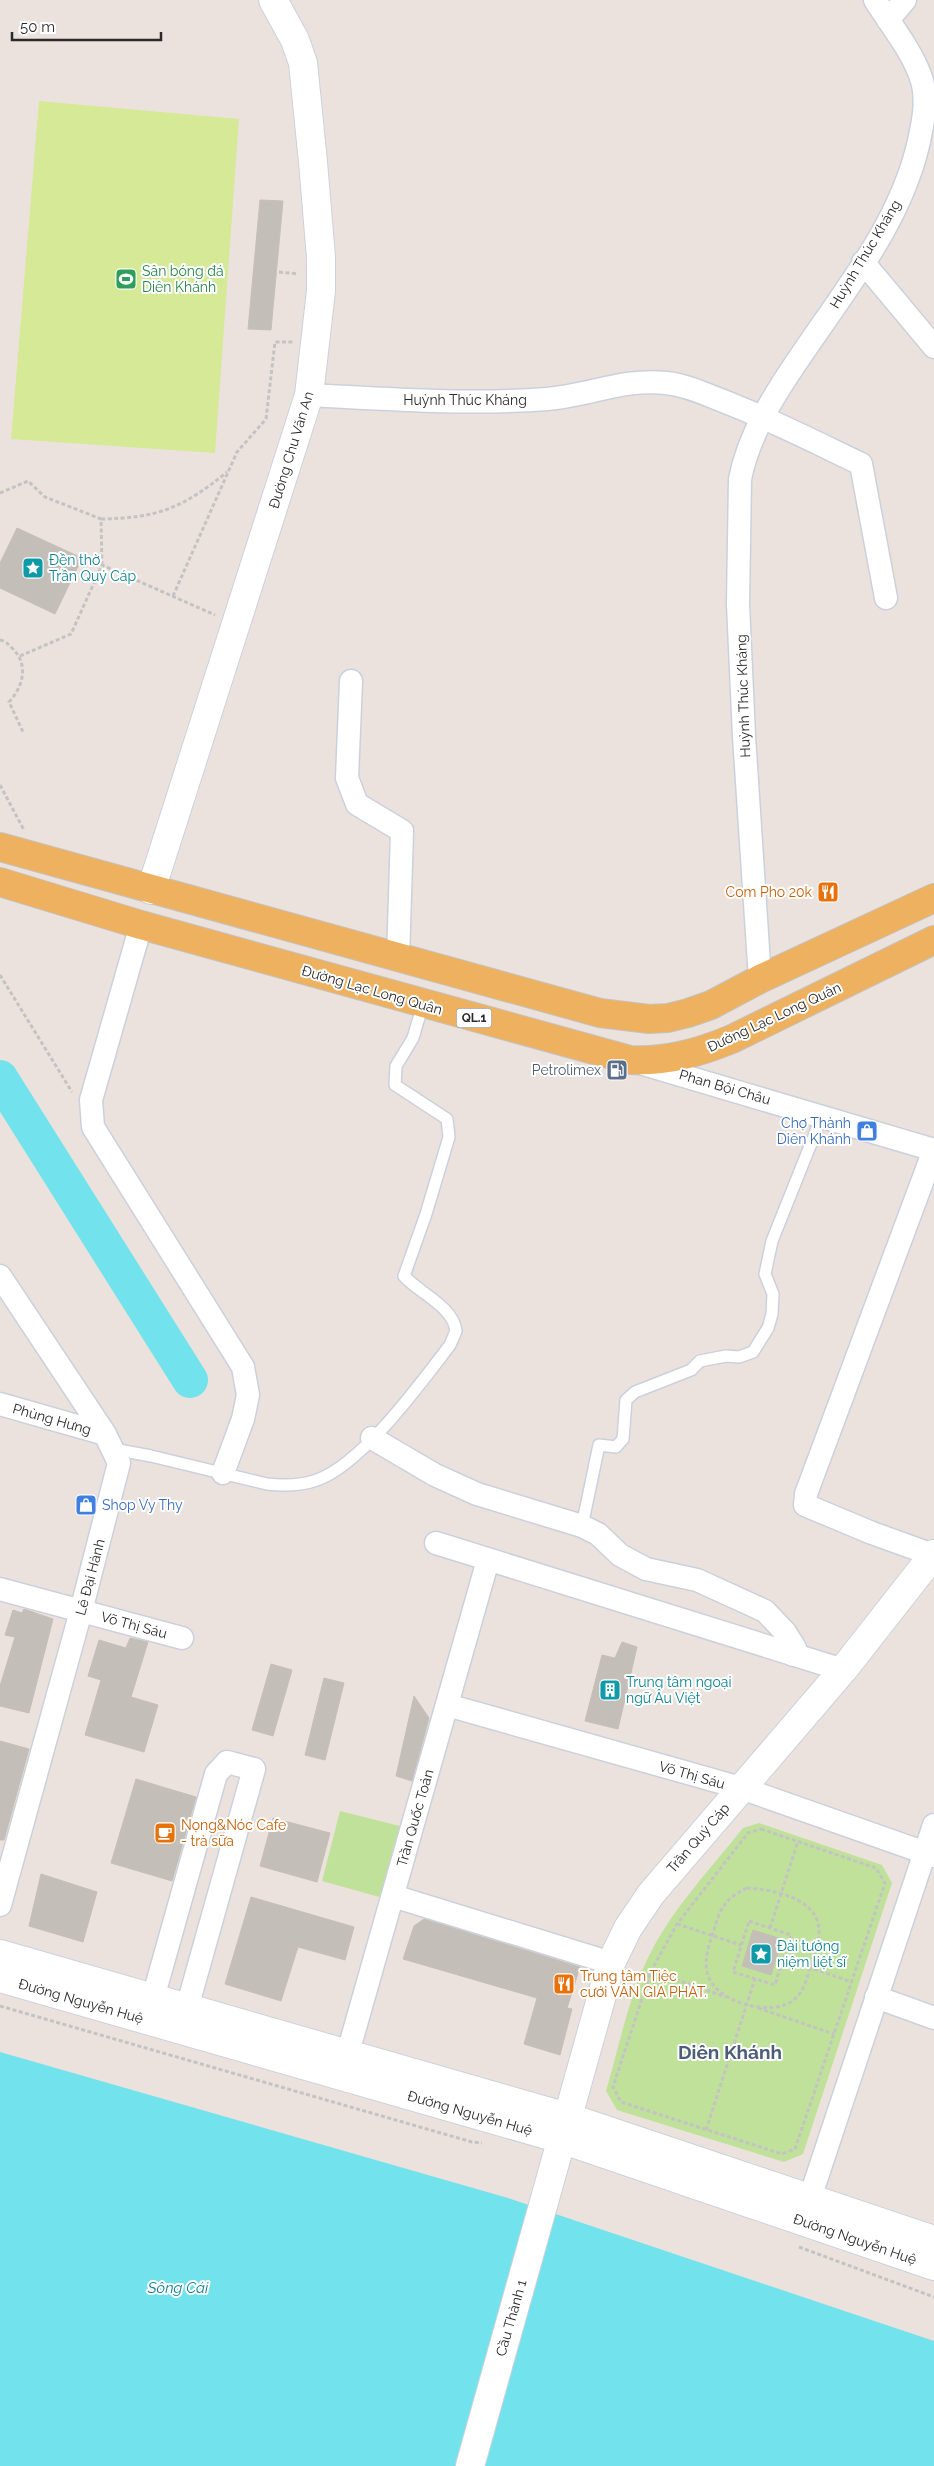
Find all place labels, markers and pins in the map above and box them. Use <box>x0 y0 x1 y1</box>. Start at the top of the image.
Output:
place label: Sân bóng đá Diên Khánh <box>142 263 224 295</box>
sports icon: Sân bóng đá Diên Khánh <box>114 267 138 291</box>
place label: Đền thờ Trần Quý Cáp <box>49 552 136 584</box>
place icon: Đền thờ Trần Quý Cáp <box>21 556 45 580</box>
restaurant icon: Com Pho 20k <box>816 880 840 904</box>
place label: Com Pho 20k <box>726 884 813 900</box>
fuel station icon: Petrolimex <box>605 1058 629 1082</box>
place label: Petrolimex <box>532 1062 601 1078</box>
place label: Chợ Thành Diên Khánh <box>777 1115 851 1147</box>
shop icon: Chợ Thành Diên Khánh <box>855 1119 879 1143</box>
shop icon: Shop Vy Thy <box>74 1493 98 1517</box>
place label: Shop Vy Thy <box>102 1497 183 1513</box>
place label: Trung tâm ngoại ngữ Âu Việt <box>626 1674 731 1706</box>
building icon: Trung tâm ngoại ngữ Âu Việt <box>598 1678 622 1702</box>
place label: Nọng&Nóc Cafe - trà sữa <box>181 1817 286 1849</box>
cafe icon: Nọng&Nóc Cafe - trà sữa <box>153 1821 177 1845</box>
place label: Đài tưởng niệm liệt sĩ <box>777 1938 847 1970</box>
place icon: Đài tưởng niệm liệt sĩ <box>749 1942 773 1966</box>
place label: Trung tâm Tiệc cưới VÂN GIA PHÁT. <box>580 1968 707 2000</box>
restaurant icon: Trung tâm Tiệc cưới VÂN GIA PHÁT. <box>552 1972 576 1996</box>

